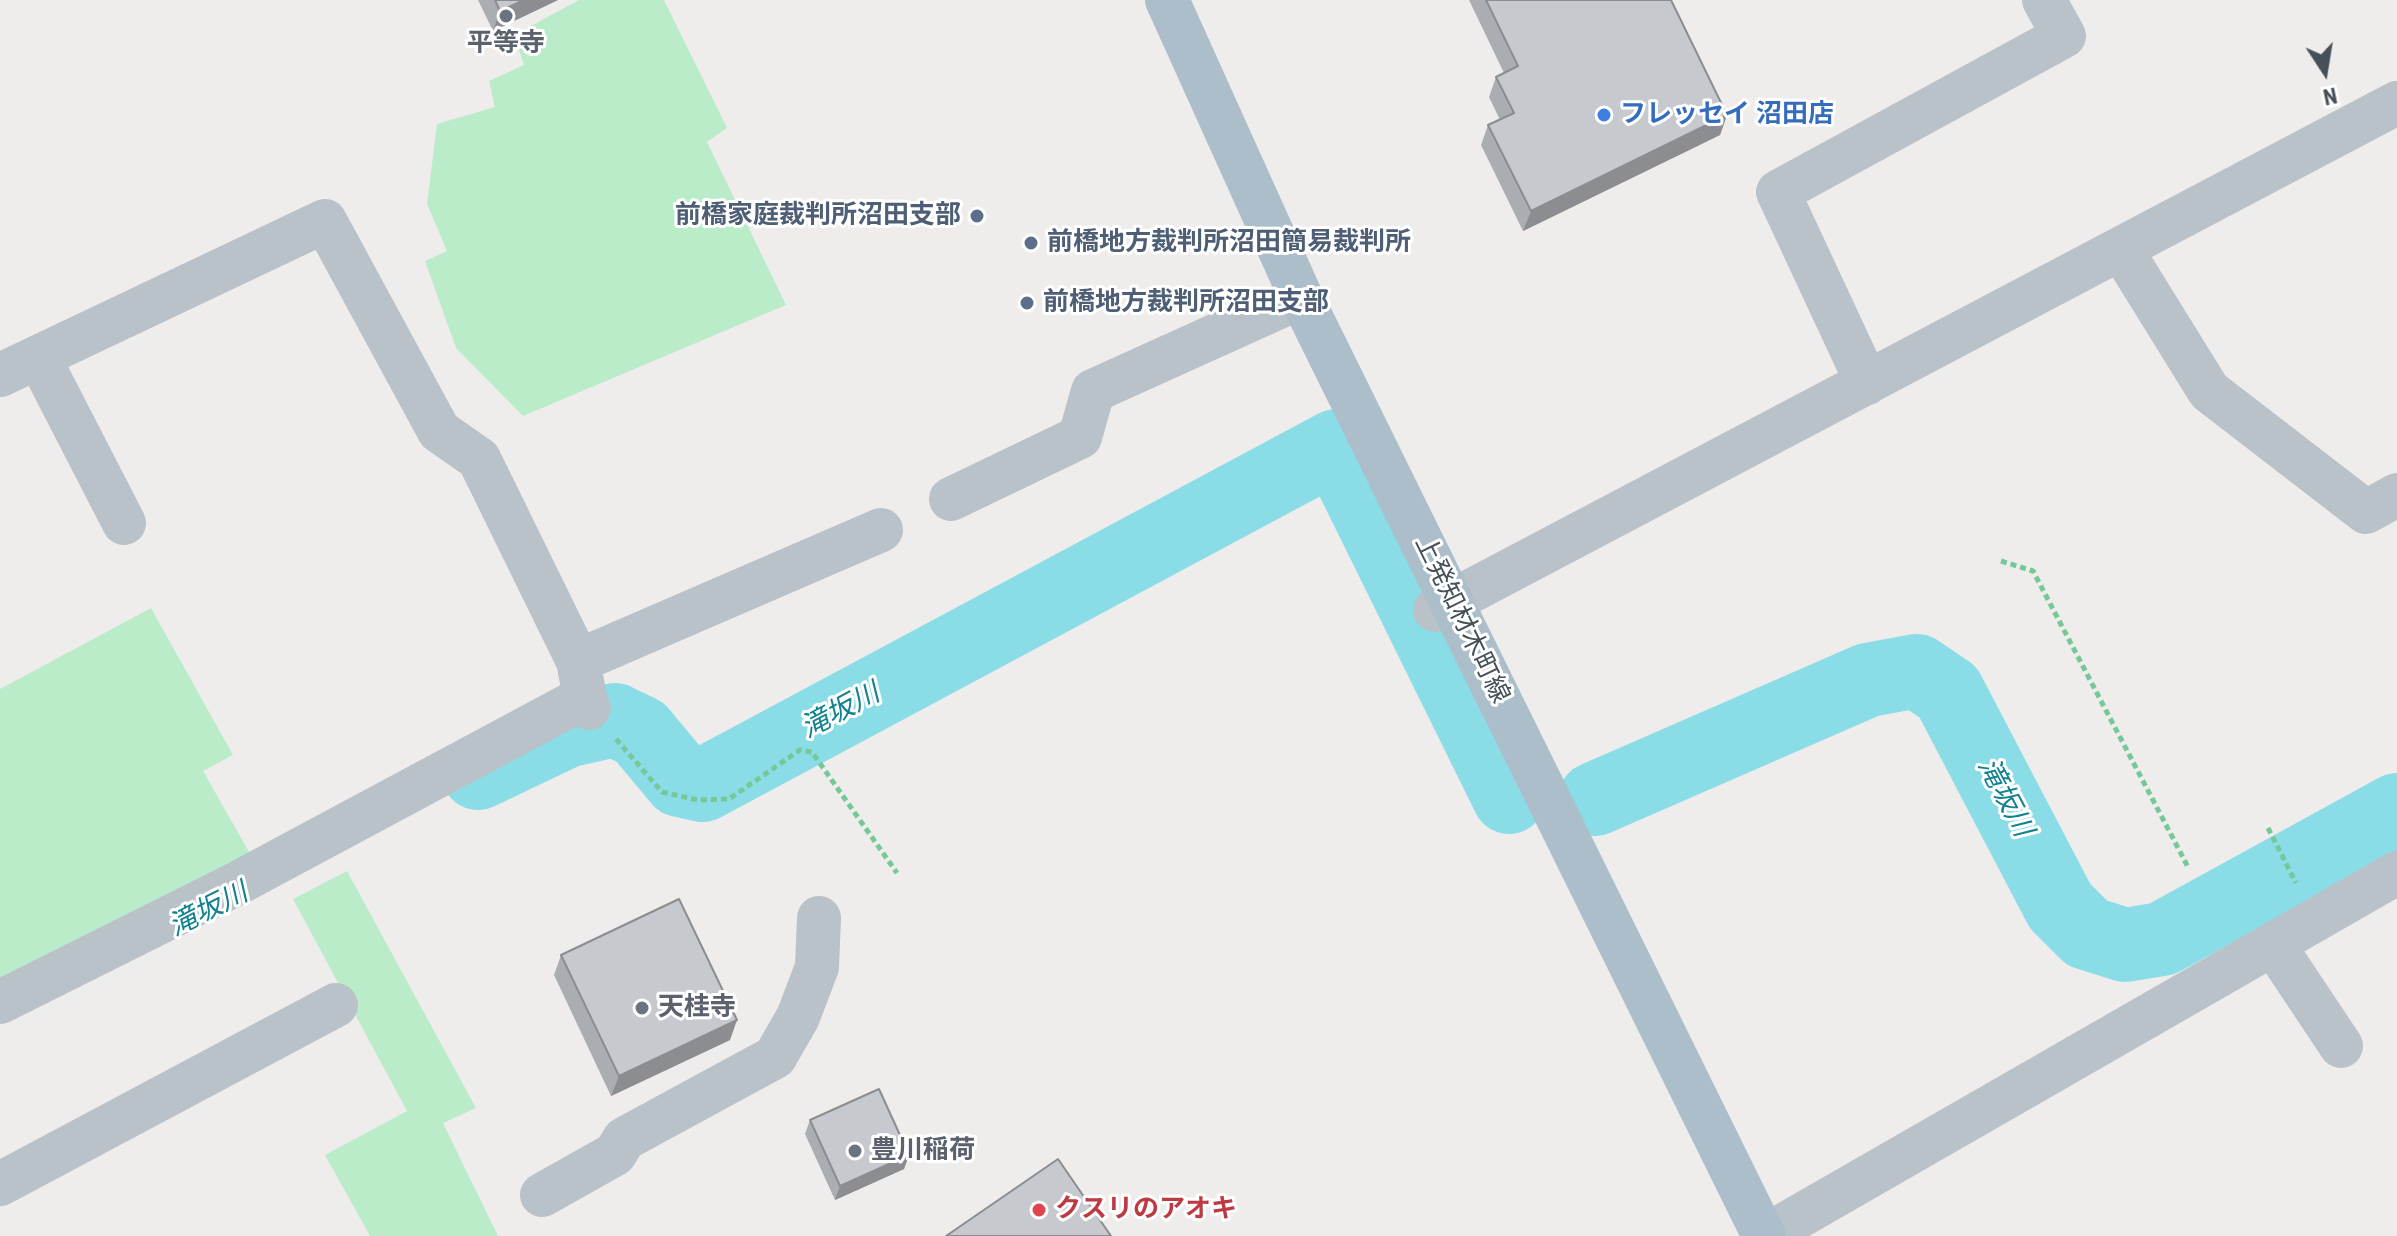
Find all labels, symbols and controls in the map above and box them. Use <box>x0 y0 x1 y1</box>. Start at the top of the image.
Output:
marker: 平等寺 <box>497 7 515 25</box>
place label: 平等寺 <box>467 28 545 60</box>
north arrow <box>2285 32 2365 112</box>
text: N <box>2321 82 2339 110</box>
place label: フレッセイ 沼田店 <box>1620 99 1834 131</box>
marker: フレッセイ 沼田店 <box>1595 106 1613 124</box>
place label: 前橋家庭裁判所沼田支部 <box>675 200 961 232</box>
marker: 前橋家庭裁判所沼田支部 <box>968 207 986 225</box>
place label: 前橋地方裁判所沼田簡易裁判所 <box>1047 227 1411 259</box>
marker: 前橋地方裁判所沼田簡易裁判所 <box>1022 234 1040 252</box>
place label: 前橋地方裁判所沼田支部 <box>1043 287 1329 319</box>
marker: 前橋地方裁判所沼田支部 <box>1018 294 1036 312</box>
street label: 上発知材木町線 <box>1407 531 1515 709</box>
water label: 滝坂川 <box>796 677 886 747</box>
water label: 滝坂川 <box>1969 753 2039 843</box>
water label: 滝坂川 <box>164 877 254 945</box>
place label: 天桂寺 <box>658 992 736 1024</box>
marker: 天桂寺 <box>633 999 651 1017</box>
place label: 豊川稲荷 <box>871 1135 975 1167</box>
marker: 豊川稲荷 <box>846 1142 864 1160</box>
place label: クスリのアオキ <box>1055 1194 1237 1226</box>
marker: クスリのアオキ <box>1030 1201 1048 1219</box>

